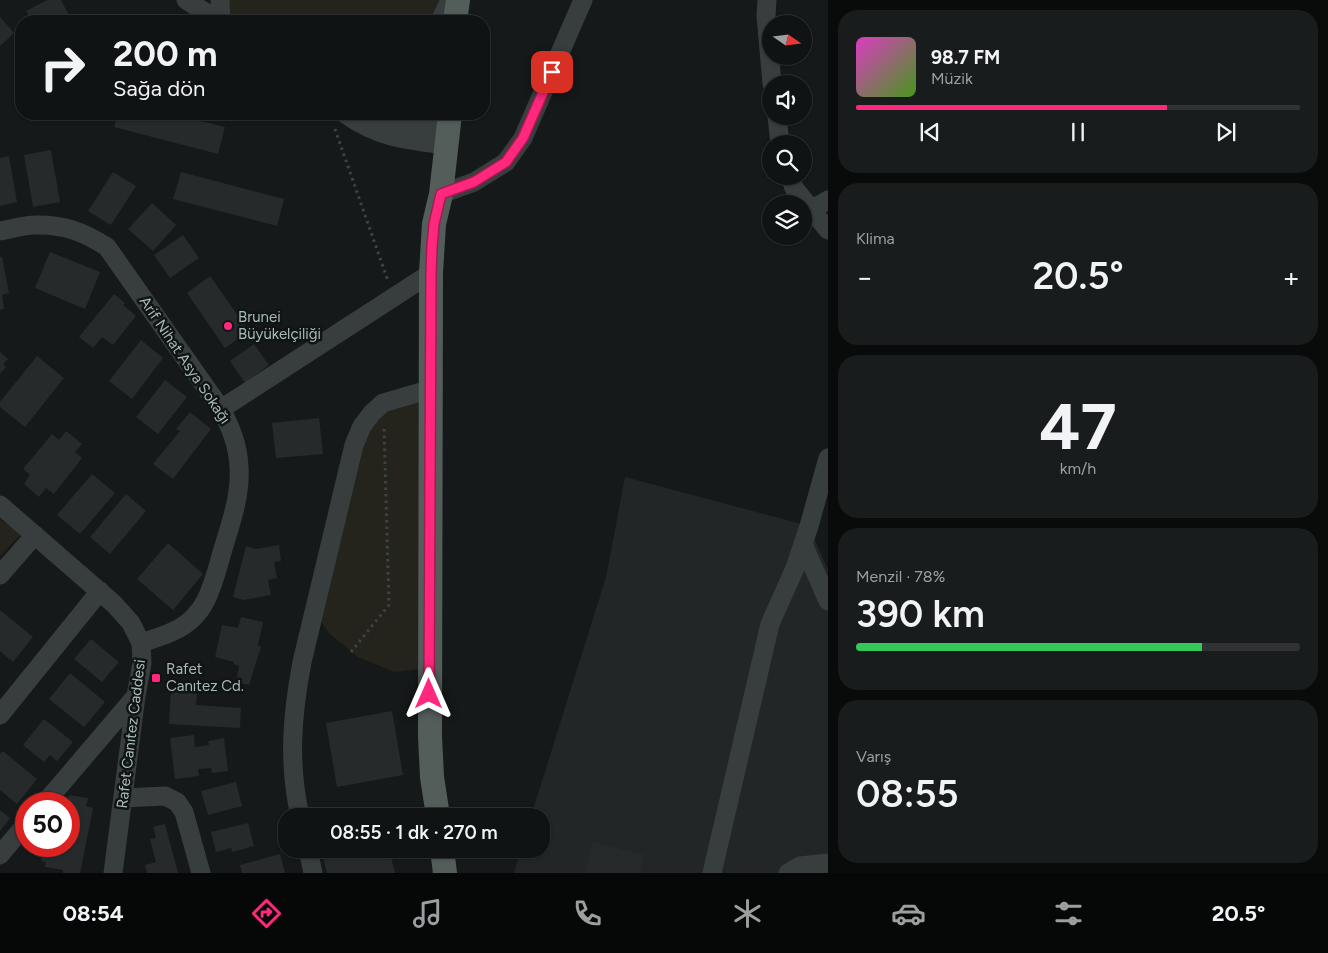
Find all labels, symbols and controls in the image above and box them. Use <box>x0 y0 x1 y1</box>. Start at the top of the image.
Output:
north arrow <box>762 15 812 65</box>
map controls <box>762 15 812 245</box>
text: 200 m <box>113 33 217 75</box>
icon: right <box>30 35 95 100</box>
text: 98.7 FM <box>931 46 1000 69</box>
pin <box>531 51 573 93</box>
icon: arrive <box>538 58 566 86</box>
text: Müzik <box>931 69 973 88</box>
text: Sağa dön <box>113 75 205 102</box>
button: sound <box>762 75 812 125</box>
icon: previous <box>916 118 944 146</box>
icon: pause <box>1064 118 1092 146</box>
icon: next <box>1212 118 1240 146</box>
button: search <box>762 135 812 185</box>
button: layers <box>762 195 812 245</box>
text: Klima <box>856 229 895 248</box>
text: 20.5° <box>1032 253 1124 299</box>
text: − <box>856 260 873 294</box>
text: + <box>1283 260 1300 294</box>
street label: Arif Nihat Asya Sokağı <box>136 293 234 427</box>
place label: Brunei Büyükelçiliği <box>238 308 321 343</box>
marker: Brunei Büyükelçiliği <box>222 320 234 332</box>
text: 47 <box>1039 387 1117 465</box>
text: km/h <box>1060 459 1096 478</box>
text: Menzil · 78% <box>856 567 945 586</box>
text: 390 km <box>856 591 985 637</box>
street label: Rafet Canıtez Caddesi <box>113 658 149 810</box>
place label: Rafet Canıtez Cd. <box>166 660 244 695</box>
position arrow <box>402 667 454 719</box>
marker: Rafet Canıtez Cd. <box>150 672 162 684</box>
text: Varış <box>856 747 891 766</box>
text: 08:55 <box>856 771 958 817</box>
speed limit sign: 50 <box>15 792 80 857</box>
text: 08:55 · 1 dk · 270 m <box>330 821 498 844</box>
icon: directions <box>249 896 284 931</box>
icon: music <box>410 896 445 931</box>
icon: phone <box>570 896 605 931</box>
icon: climate <box>730 896 765 931</box>
icon: car <box>891 896 926 931</box>
icon: filters <box>1051 896 1086 931</box>
text: 08:54 <box>63 900 124 927</box>
text: 20.5° <box>1212 900 1265 927</box>

